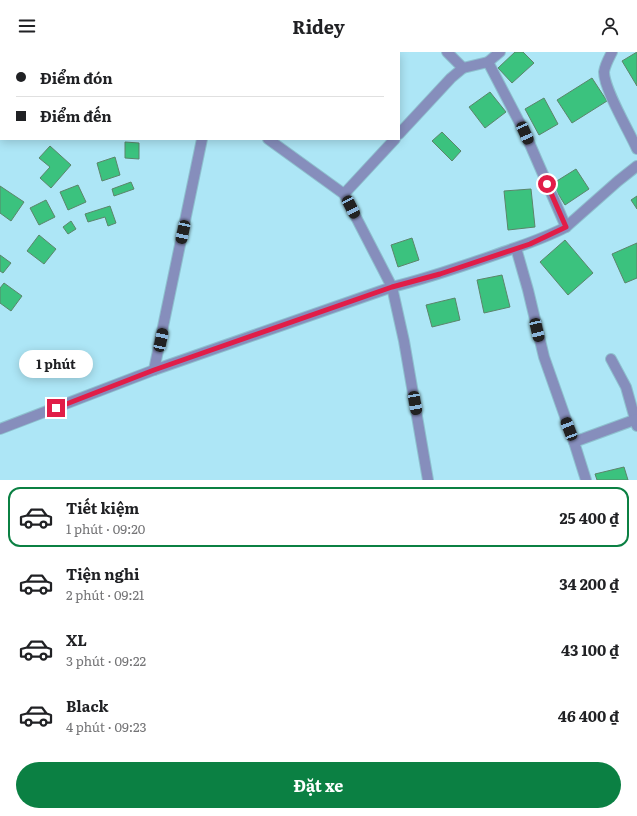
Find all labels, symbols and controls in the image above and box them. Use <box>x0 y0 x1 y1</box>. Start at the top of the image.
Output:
text: Ridey <box>292 13 345 40</box>
icon: menu <box>16 15 38 37</box>
icon: person <box>599 15 621 37</box>
text: Điểm đón <box>40 66 113 89</box>
text: Điểm đến <box>40 104 112 127</box>
car <box>515 120 535 146</box>
route start <box>538 175 556 193</box>
car <box>340 194 362 220</box>
car <box>175 219 191 245</box>
car <box>528 317 546 343</box>
car <box>153 327 169 353</box>
callout: 1 phút <box>19 350 93 378</box>
text: 1 phút <box>36 354 76 373</box>
car <box>407 390 423 416</box>
route end <box>47 399 65 417</box>
car <box>559 416 579 442</box>
text: Tiết kiệm <box>66 496 139 519</box>
icon: car <box>18 499 54 535</box>
text: 25 400 ₫ <box>559 506 619 529</box>
text: 1 phút · 09:20 <box>66 519 145 538</box>
text: Tiện nghi <box>66 562 140 585</box>
icon: car <box>18 565 54 601</box>
text: 34 200 ₫ <box>559 572 619 595</box>
text: 2 phút · 09:21 <box>66 585 144 604</box>
text: XL <box>66 628 87 651</box>
icon: car <box>18 631 54 667</box>
text: 43 100 ₫ <box>561 638 619 661</box>
text: 3 phút · 09:22 <box>66 651 146 670</box>
text: Black <box>66 694 109 717</box>
icon: car <box>18 697 54 733</box>
text: 46 400 ₫ <box>558 704 619 727</box>
text: 4 phút · 09:23 <box>66 717 147 736</box>
button: Đặt xe <box>16 762 621 808</box>

